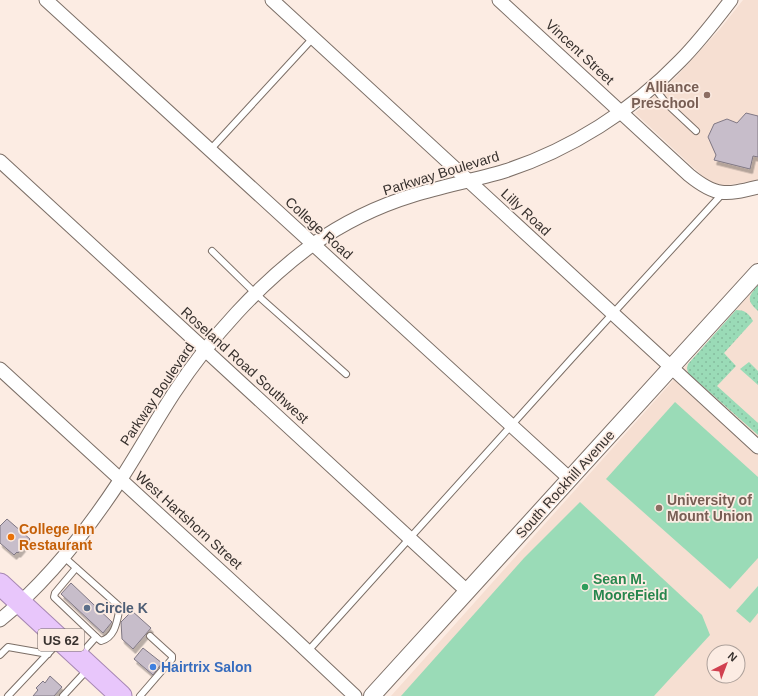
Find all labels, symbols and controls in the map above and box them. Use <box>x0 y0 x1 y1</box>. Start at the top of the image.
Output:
street label: Vincent Street <box>542 16 618 88</box>
place label: Alliance Preschool <box>631 79 699 111</box>
marker: Alliance Preschool <box>702 90 712 100</box>
street label: Parkway Boulevard <box>381 148 501 198</box>
street label: Lilly Road <box>498 185 554 239</box>
street label: College Road <box>282 194 356 262</box>
street label: Roseland Road Southwest <box>178 304 312 426</box>
street label: Parkway Boulevard <box>117 340 197 448</box>
street label: South Rockhill Avenue <box>512 427 618 541</box>
street label: West Hartshorn Street <box>132 468 246 572</box>
place label: University of Mount Union <box>667 492 753 524</box>
marker: University of Mount Union <box>654 503 664 513</box>
place label: College Inn Restaurant <box>19 521 94 553</box>
marker: College Inn Restaurant <box>6 532 16 542</box>
place label: Sean M. MooreField <box>593 571 668 603</box>
marker: Sean M. MooreField <box>580 582 590 592</box>
place label: Circle K <box>95 600 148 616</box>
marker: Circle K <box>82 603 92 613</box>
road number: US 62 <box>38 629 84 651</box>
north arrow <box>706 644 746 684</box>
text: N <box>726 649 740 664</box>
place label: Hairtrix Salon <box>161 659 252 675</box>
marker: Hairtrix Salon <box>148 662 158 672</box>

